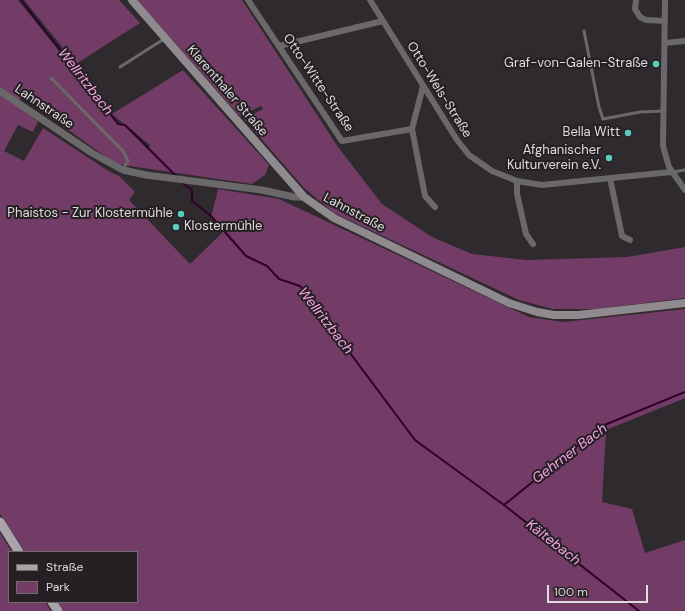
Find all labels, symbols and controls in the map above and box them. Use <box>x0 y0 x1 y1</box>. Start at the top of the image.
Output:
street label: Otto-Witte-Straße <box>279 31 357 135</box>
street label: Otto-Wels-Straße <box>403 39 475 141</box>
street label: Klarenthaler Straße <box>183 42 271 140</box>
water label: Wellritzbach <box>54 45 116 119</box>
place label: Graf-von-Galen-Straße <box>504 56 648 72</box>
marker: Graf-von-Galen-Straße <box>651 59 661 69</box>
street label: Lahnstraße <box>12 82 76 132</box>
place label: Bella Witt <box>563 125 620 141</box>
marker: Bella Witt <box>623 128 633 138</box>
place label: Afghanischer Kulturverein e.V. <box>507 143 601 174</box>
marker: Afghanischer Kulturverein e.V. <box>604 153 614 163</box>
street label: Lahnstraße <box>320 190 388 236</box>
place label: Phaistos - Zur Klostermühle <box>7 206 173 222</box>
marker: Phaistos - Zur Klostermühle <box>176 209 186 219</box>
place label: Klostermühle <box>184 219 262 235</box>
marker: Klostermühle <box>171 222 181 232</box>
water label: Wellritzbach <box>294 284 356 358</box>
water label: Gehrner Bach <box>529 420 611 488</box>
water label: Kältebach <box>522 517 584 569</box>
legend <box>8 551 138 603</box>
text: Straße <box>46 559 83 575</box>
scale bar <box>549 577 650 603</box>
text: Park <box>46 579 70 595</box>
text: 100 m <box>554 584 588 600</box>

